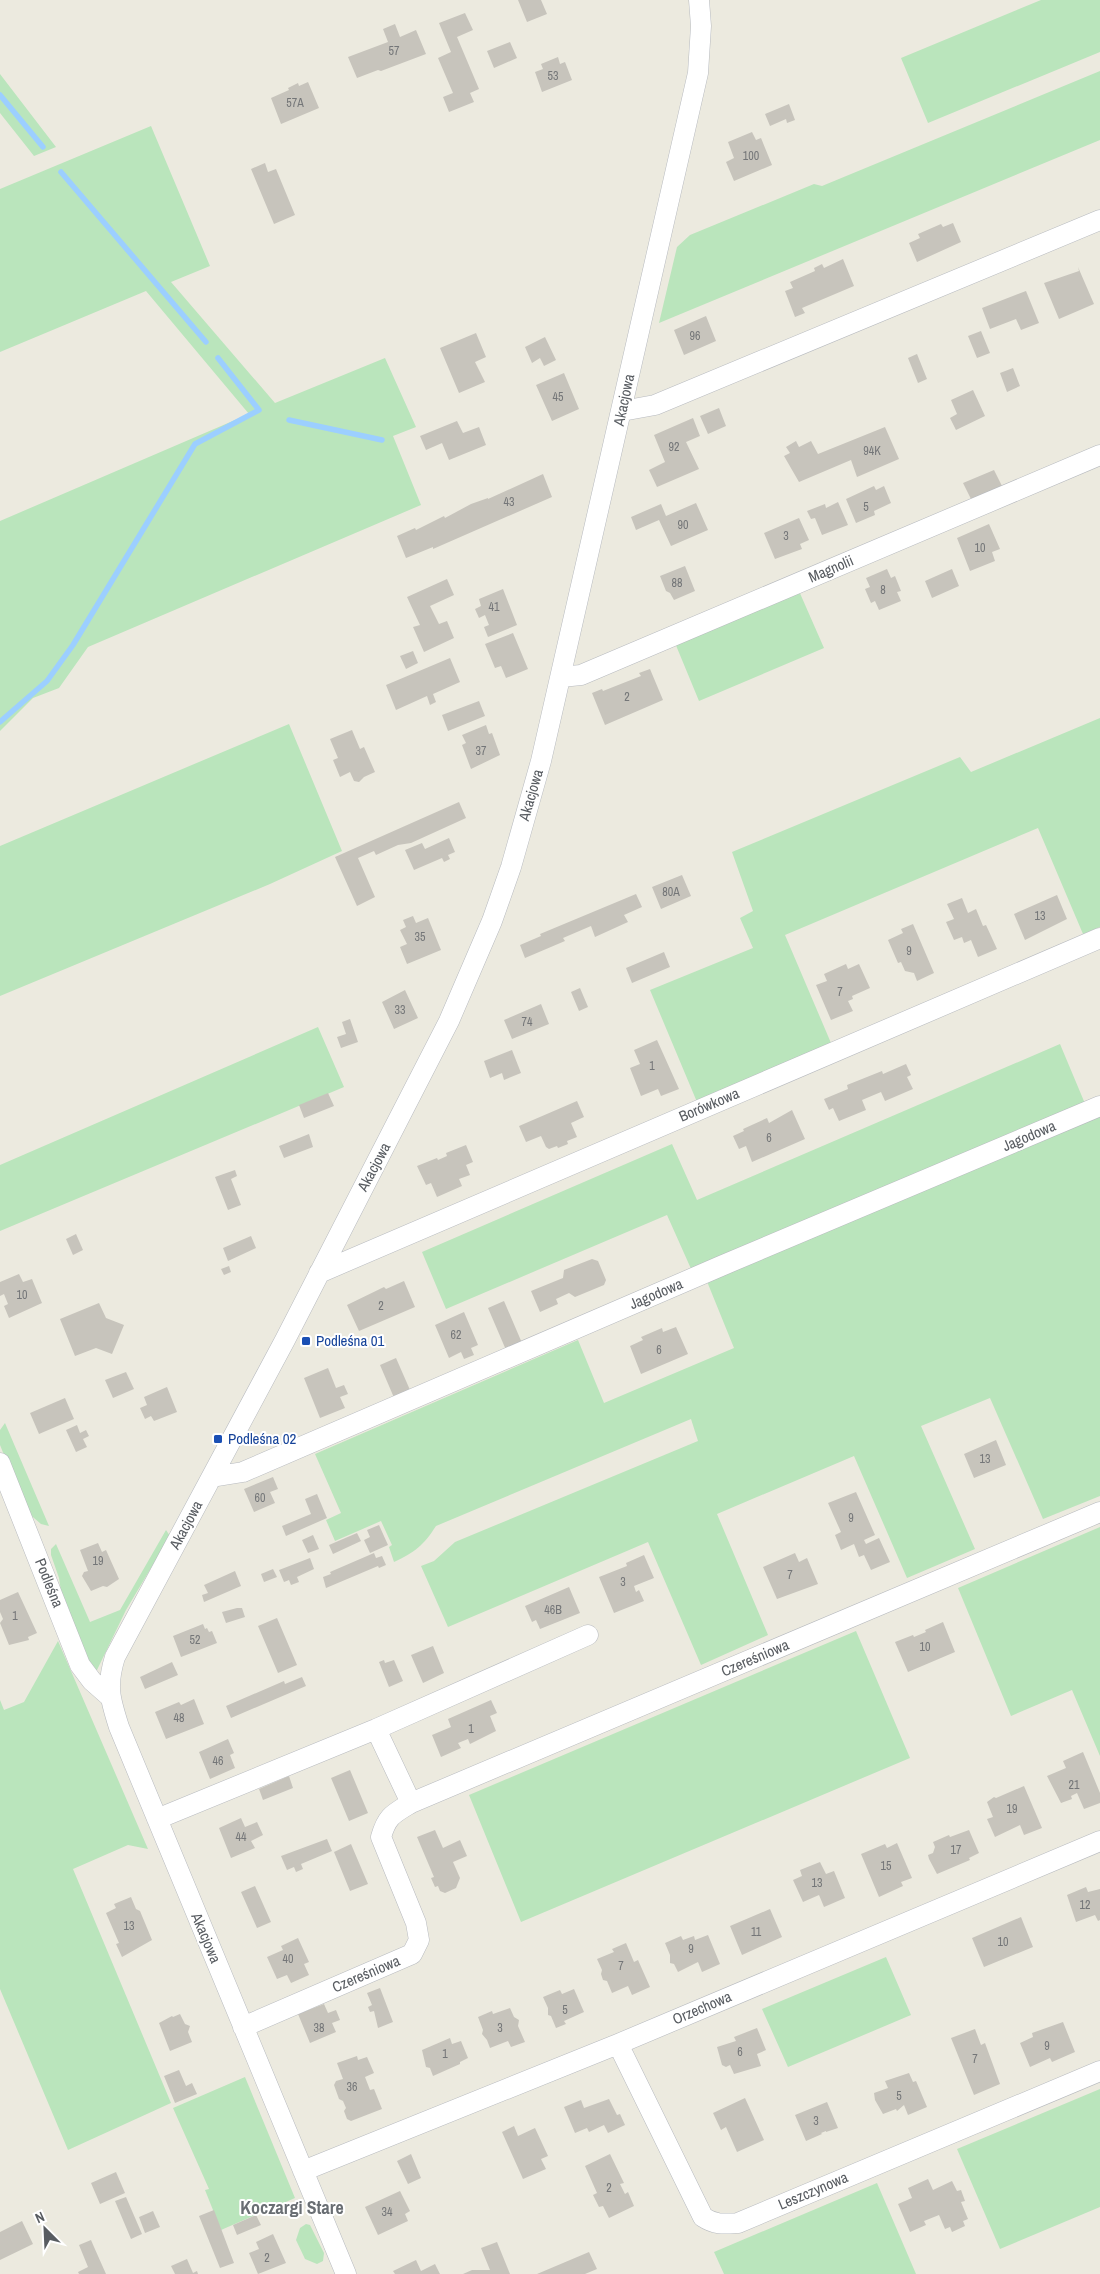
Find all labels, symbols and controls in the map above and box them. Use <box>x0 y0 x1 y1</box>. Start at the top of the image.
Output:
house number: 57 <box>389 43 400 59</box>
house number: 53 <box>548 68 558 84</box>
house number: 57A <box>286 95 304 111</box>
house number: 100 <box>743 148 759 164</box>
house number: 96 <box>690 328 700 344</box>
street label: Akacjowa <box>608 372 639 429</box>
house number: 45 <box>553 389 564 405</box>
house number: 92 <box>669 439 679 455</box>
house number: 94K <box>863 443 881 459</box>
house number: 43 <box>504 494 514 510</box>
house number: 5 <box>863 499 869 515</box>
house number: 90 <box>678 517 688 533</box>
house number: 3 <box>783 528 789 544</box>
house number: 10 <box>975 540 985 556</box>
street label: Magnolii <box>805 550 857 587</box>
house number: 88 <box>672 575 682 591</box>
house number: 8 <box>880 582 886 598</box>
house number: 41 <box>489 599 500 615</box>
house number: 2 <box>624 689 630 705</box>
house number: 37 <box>476 743 487 759</box>
street label: Akacjowa <box>513 767 548 824</box>
house number: 80A <box>662 884 680 900</box>
house number: 13 <box>1035 908 1045 924</box>
house number: 35 <box>415 929 426 945</box>
house number: 9 <box>906 943 912 959</box>
house number: 7 <box>837 984 843 1000</box>
house number: 33 <box>395 1002 405 1018</box>
house number: 74 <box>522 1014 533 1030</box>
house number: 1 <box>649 1058 655 1074</box>
street label: Borówkowa <box>675 1082 742 1127</box>
street label: Jagodowa <box>999 1115 1059 1156</box>
house number: 6 <box>766 1130 772 1146</box>
street label: Akacjowa <box>351 1138 395 1196</box>
street label: Jagodowa <box>626 1273 686 1314</box>
house number: 10 <box>17 1287 27 1303</box>
house number: 2 <box>378 1298 384 1314</box>
house number: 62 <box>451 1327 461 1343</box>
place label: Podleśna 01 <box>316 1330 385 1351</box>
marker: Podleśna 01 <box>300 1335 312 1347</box>
house number: 6 <box>656 1342 662 1358</box>
place label: Podleśna 02 <box>228 1428 297 1449</box>
marker: Podleśna 02 <box>212 1433 224 1445</box>
house number: 13 <box>980 1451 990 1467</box>
house number: 60 <box>255 1490 265 1506</box>
street label: Akacjowa <box>163 1496 207 1554</box>
house number: 9 <box>848 1510 854 1526</box>
house number: 19 <box>93 1553 103 1569</box>
street label: Podleśna <box>30 1555 69 1611</box>
house number: 7 <box>787 1567 793 1583</box>
house number: 3 <box>620 1574 626 1590</box>
house number: 46B <box>544 1602 562 1618</box>
house number: 1 <box>12 1608 18 1624</box>
house number: 52 <box>190 1632 200 1648</box>
street label: Czereśniowa <box>718 1634 792 1681</box>
house number: 10 <box>920 1639 930 1655</box>
house number: 48 <box>174 1710 184 1726</box>
house number: 1 <box>468 1721 474 1737</box>
house number: 46 <box>213 1753 223 1769</box>
house number: 21 <box>1069 1777 1080 1793</box>
house number: 19 <box>1007 1801 1017 1817</box>
house number: 44 <box>236 1829 247 1845</box>
house number: 17 <box>951 1842 962 1858</box>
house number: 15 <box>881 1858 892 1874</box>
house number: 13 <box>812 1875 822 1891</box>
house number: 12 <box>1080 1897 1090 1913</box>
street label: Akacjowa <box>186 1909 226 1966</box>
house number: 13 <box>124 1918 134 1934</box>
house number: 11 <box>751 1924 762 1940</box>
house number: 10 <box>998 1934 1008 1950</box>
house number: 9 <box>688 1941 694 1957</box>
street label: Czereśniowa <box>329 1950 403 1997</box>
house number: 40 <box>283 1951 293 1967</box>
house number: 7 <box>618 1958 624 1974</box>
street label: Orzechowa <box>669 1986 735 2029</box>
house number: 5 <box>562 2002 568 2018</box>
house number: 38 <box>314 2020 324 2036</box>
house number: 3 <box>497 2020 503 2036</box>
house number: 9 <box>1044 2038 1050 2054</box>
house number: 6 <box>737 2044 743 2060</box>
house number: 1 <box>442 2046 448 2062</box>
house number: 7 <box>972 2051 978 2067</box>
house number: 36 <box>347 2079 357 2095</box>
house number: 5 <box>896 2088 902 2104</box>
house number: 3 <box>813 2113 819 2129</box>
street label: Leszczynowa <box>775 2166 851 2215</box>
house number: 2 <box>606 2180 612 2196</box>
district label: Koczargi Stare <box>240 2195 344 2220</box>
north arrow <box>20 2204 70 2254</box>
house number: 34 <box>382 2204 393 2220</box>
text: N <box>32 2207 47 2227</box>
house number: 2 <box>264 2250 270 2266</box>

